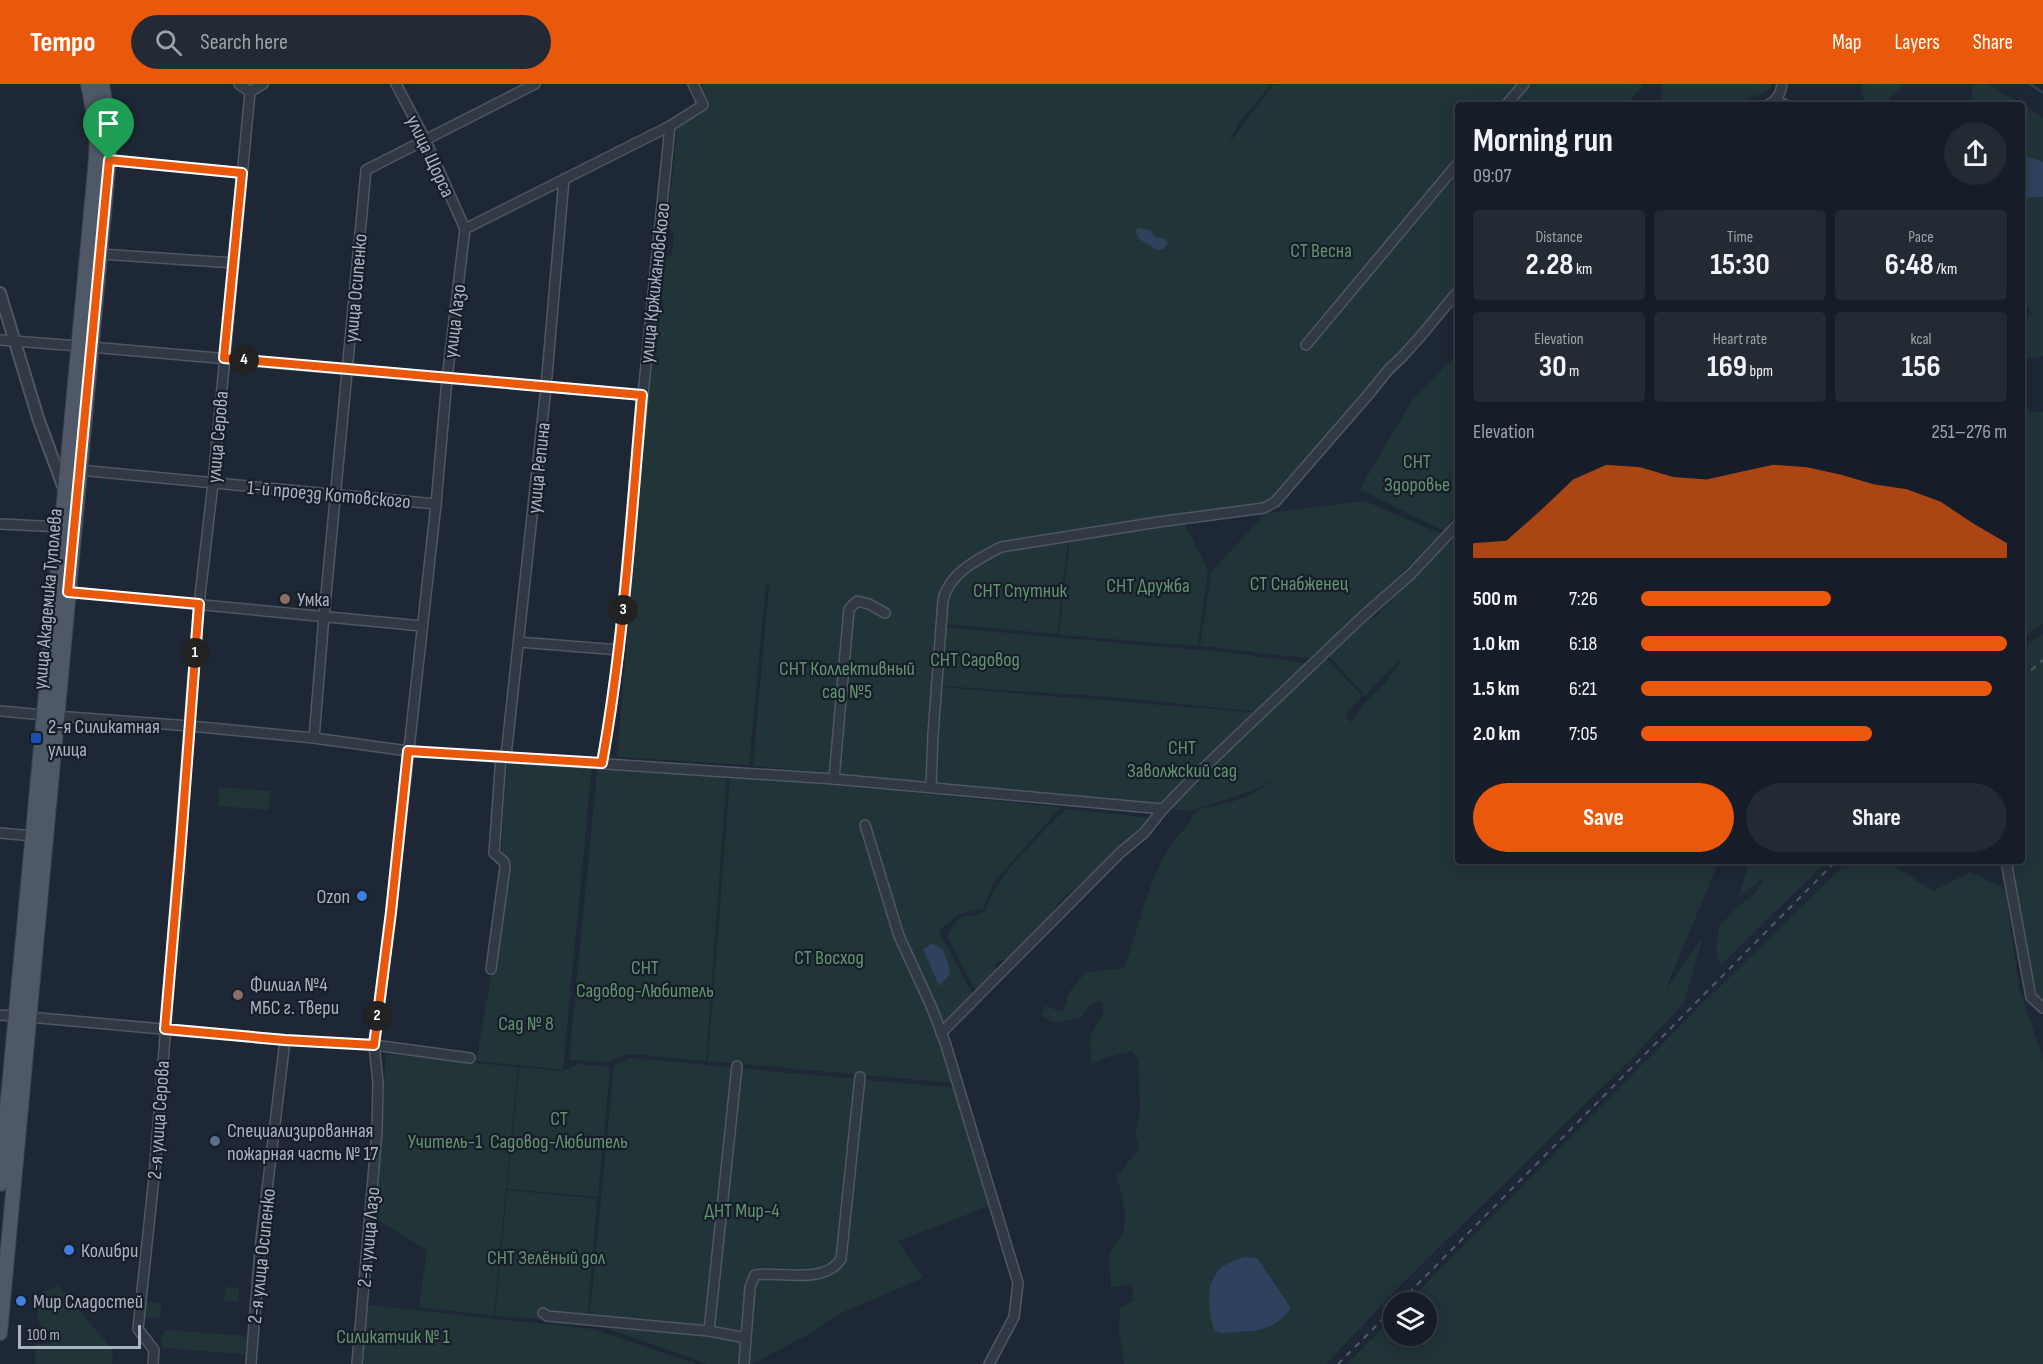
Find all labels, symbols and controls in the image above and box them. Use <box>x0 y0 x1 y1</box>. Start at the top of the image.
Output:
search box <box>131 15 551 69</box>
text: Tempo <box>30 26 95 59</box>
icon: search <box>152 26 185 59</box>
text: Search here <box>200 29 288 56</box>
text: Map <box>1832 30 1861 55</box>
text: Layers <box>1894 30 1940 55</box>
text: Share <box>1973 30 2013 55</box>
pin <box>83 98 134 160</box>
icon: arrive <box>92 107 125 140</box>
street label: улица Щорса <box>401 111 460 201</box>
text: Morning run <box>1473 121 1613 161</box>
button: share <box>1944 122 2007 185</box>
text: 09:07 <box>1473 164 1511 188</box>
street label: улица Кржижановского <box>635 202 675 365</box>
text: Distance <box>1535 228 1583 247</box>
text: Time <box>1727 228 1753 247</box>
text: Pace <box>1908 228 1934 247</box>
street label: улица Осипенко <box>339 233 373 343</box>
park label: СТ Весна <box>1290 239 1352 263</box>
text: 2.28 <box>1526 247 1573 283</box>
text: 15:30 <box>1710 247 1770 283</box>
text: 6:48 <box>1885 247 1934 283</box>
text: km <box>1573 260 1592 279</box>
text: /km <box>1934 260 1957 279</box>
street label: улица Лазо <box>439 283 471 359</box>
text: Elevation <box>1534 330 1584 349</box>
text: Heart rate <box>1713 330 1767 349</box>
text: kcal <box>1910 330 1932 349</box>
pin: 4 <box>229 345 259 375</box>
text: 30 <box>1539 349 1566 385</box>
text: 169 <box>1707 349 1747 385</box>
text: 156 <box>1901 349 1941 385</box>
text: 4 <box>240 350 248 369</box>
text: m <box>1566 362 1579 381</box>
text: bpm <box>1747 362 1773 381</box>
street label: улица Серова <box>202 390 234 484</box>
text: Elevation <box>1473 420 1535 444</box>
text: 251–276 m <box>1932 420 2007 444</box>
street label: улица Репина <box>522 421 556 515</box>
park label: СНТ Здоровье <box>1384 450 1450 497</box>
street label: 1-й проезд Котовского <box>246 476 411 514</box>
street label: улица Академика Туполева <box>28 508 68 691</box>
park label: СТ Снабженец <box>1250 572 1349 596</box>
park label: СНТ Дружба <box>1106 574 1190 598</box>
park label: СНТ Спутник <box>973 579 1068 603</box>
text: 500 m <box>1473 587 1517 611</box>
text: 7:26 <box>1569 587 1598 611</box>
place label: Умка <box>297 588 330 612</box>
marker: Умка <box>278 592 292 606</box>
pin: 3 <box>608 595 638 625</box>
text: 3 <box>619 600 627 619</box>
text: 1.0 km <box>1473 632 1520 656</box>
text: 6:18 <box>1569 632 1597 656</box>
pin: 1 <box>180 638 210 668</box>
text: 1 <box>192 643 198 662</box>
park label: СНТ Садовод <box>930 648 1020 672</box>
park label: СНТ Коллективный сад №5 <box>779 657 915 704</box>
text: 1.5 km <box>1473 677 1519 701</box>
text: 6:21 <box>1569 677 1597 701</box>
place label: 2-я Силикатная улица <box>48 715 160 762</box>
text: 2.0 km <box>1473 722 1520 746</box>
text: 7:05 <box>1569 722 1598 746</box>
marker: 2-я Силикатная улица <box>29 731 43 745</box>
park label: СНТ Заволжский сад <box>1127 736 1237 783</box>
button: Save <box>1473 783 1734 852</box>
button: Share <box>1746 783 2007 852</box>
place label: Ozon <box>316 885 350 909</box>
marker: Ozon <box>355 889 369 903</box>
park label: СТ Восход <box>794 946 864 970</box>
park label: СНТ Садовод-Любитель <box>576 956 714 1003</box>
place label: Филиал №4 МБС г. Твери <box>250 973 339 1020</box>
marker: Филиал №4 МБС г. Твери <box>231 988 245 1002</box>
pin: 2 <box>362 1001 392 1031</box>
text: 2 <box>373 1006 381 1025</box>
park label: Сад № 8 <box>498 1012 554 1036</box>
street label: 2-я улица Серова <box>143 1060 175 1180</box>
park label: СТ Садовод-Любитель <box>490 1107 628 1154</box>
place label: Специализированная пожарная часть № 17 <box>227 1119 378 1166</box>
park label: Учитель-1 <box>408 1130 482 1154</box>
marker: Специализированная пожарная часть № 17 <box>208 1134 222 1148</box>
street label: 2-я улица Лазо <box>353 1186 385 1288</box>
street label: 2-я улица Осипенко <box>243 1187 281 1325</box>
park label: ДНТ Мир-4 <box>704 1199 780 1223</box>
place label: Колибри <box>81 1239 138 1263</box>
marker: Колибри <box>62 1243 76 1257</box>
park label: СНТ Зелёный дол <box>487 1246 605 1270</box>
place label: Мир Сладостей <box>33 1290 143 1314</box>
map controls <box>1383 1292 1437 1346</box>
button: layers <box>1383 1292 1437 1346</box>
marker: Мир Сладостей <box>14 1294 28 1308</box>
scale bar <box>18 1322 141 1350</box>
park label: Силикатчик № 1 <box>336 1325 450 1349</box>
text: 100 m <box>27 1326 60 1345</box>

